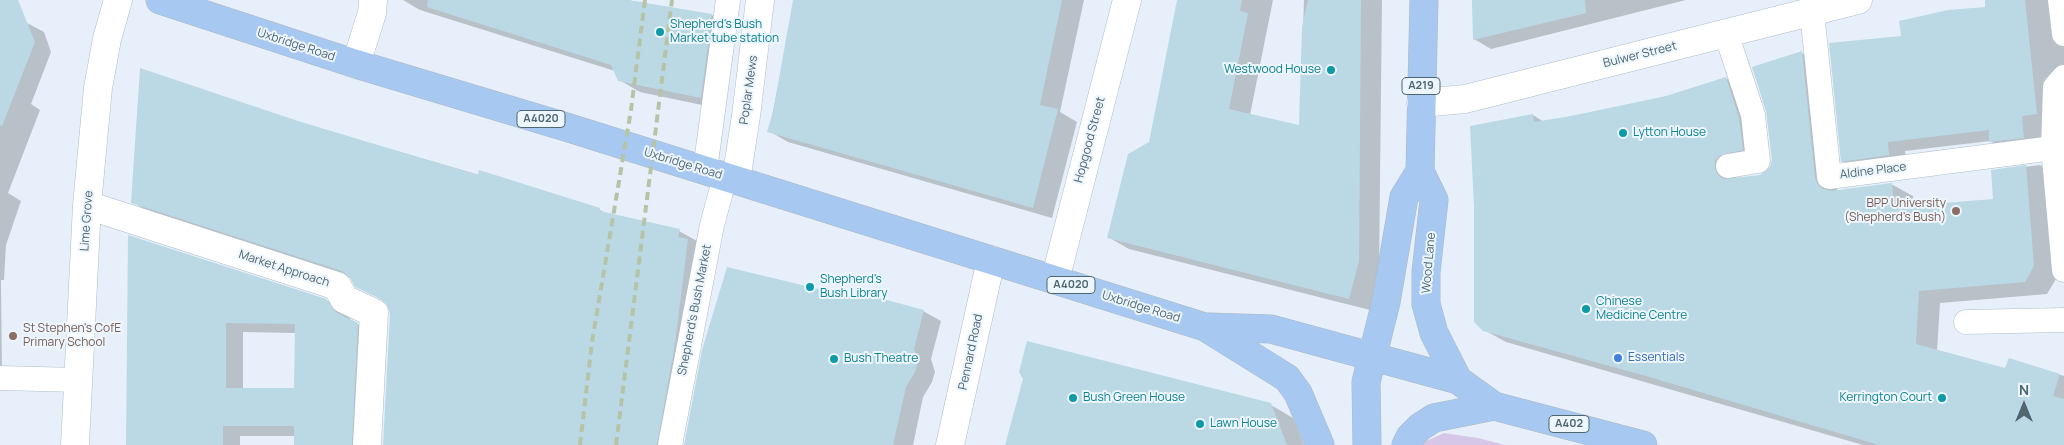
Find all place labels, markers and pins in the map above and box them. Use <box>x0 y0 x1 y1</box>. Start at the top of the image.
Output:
place label: Shepherd's Bush Market tube station <box>670 18 779 46</box>
marker: Shepherd's Bush Market tube station <box>654 26 666 38</box>
place label: Westwood House <box>1224 63 1321 77</box>
marker: Westwood House <box>1325 64 1337 76</box>
place label: Lytton House <box>1633 126 1706 140</box>
marker: Lytton House <box>1617 127 1629 139</box>
place label: BPP University (Shepherd's Bush) <box>1844 197 1946 225</box>
marker: BPP University (Shepherd's Bush) <box>1950 205 1962 217</box>
place label: Shepherd's Bush Library <box>820 273 888 301</box>
marker: Shepherd's Bush Library <box>804 281 816 293</box>
place label: Chinese Medicine Centre <box>1596 295 1687 323</box>
marker: Chinese Medicine Centre <box>1580 303 1592 315</box>
place label: St Stephen's CofE Primary School <box>23 322 121 350</box>
marker: St Stephen's CofE Primary School <box>7 330 19 342</box>
place label: Essentials <box>1628 351 1685 365</box>
place label: Bush Theatre <box>844 352 918 366</box>
marker: Essentials <box>1612 352 1624 364</box>
marker: Bush Theatre <box>828 353 840 365</box>
place label: Bush Green House <box>1083 391 1185 405</box>
place label: Kerrington Court <box>1840 391 1932 405</box>
marker: Bush Green House <box>1067 392 1079 404</box>
marker: Kerrington Court <box>1936 392 1948 404</box>
place label: Lawn House <box>1210 417 1277 431</box>
marker: Lawn House <box>1194 418 1206 430</box>

